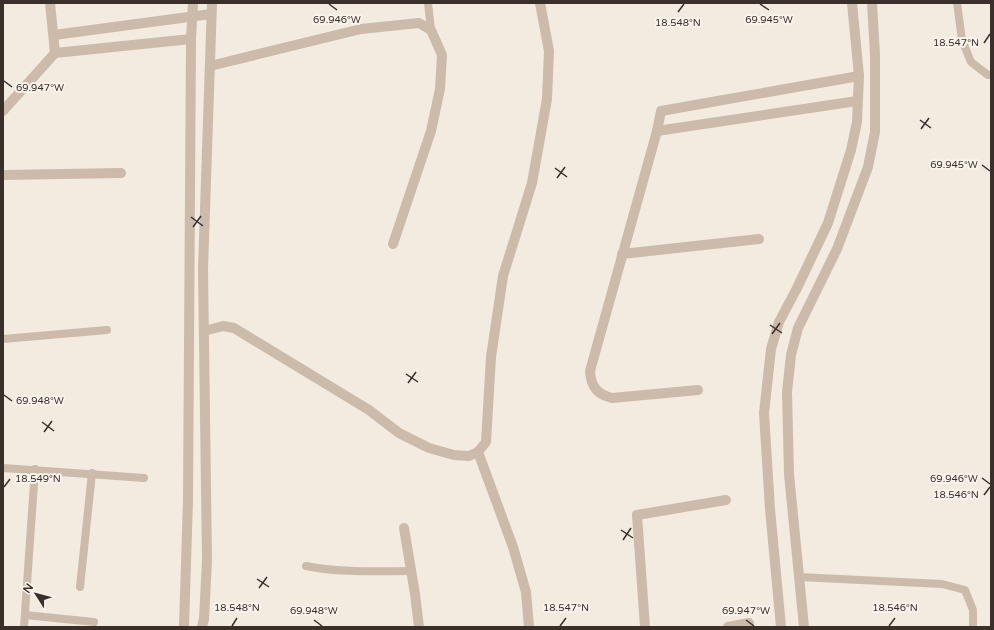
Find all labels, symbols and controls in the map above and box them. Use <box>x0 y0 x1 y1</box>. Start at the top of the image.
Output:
text: 69.946°W <box>313 14 361 26</box>
text: 69.945°W <box>745 14 793 26</box>
text: 18.548°N <box>655 17 701 29</box>
text: 18.547°N <box>933 37 979 49</box>
text: 69.947°W <box>16 82 64 94</box>
text: 69.945°W <box>930 159 978 171</box>
text: 69.948°W <box>16 395 64 407</box>
text: 18.549°N <box>15 473 61 485</box>
text: 69.946°W <box>930 473 978 485</box>
text: 18.546°N <box>933 489 979 501</box>
north arrow <box>16 574 56 614</box>
text: N <box>20 581 36 596</box>
text: 18.548°N <box>214 602 260 614</box>
text: 18.547°N <box>543 602 589 614</box>
text: 18.546°N <box>872 602 918 614</box>
text: 69.948°W <box>290 605 338 617</box>
text: 69.947°W <box>722 605 770 617</box>

